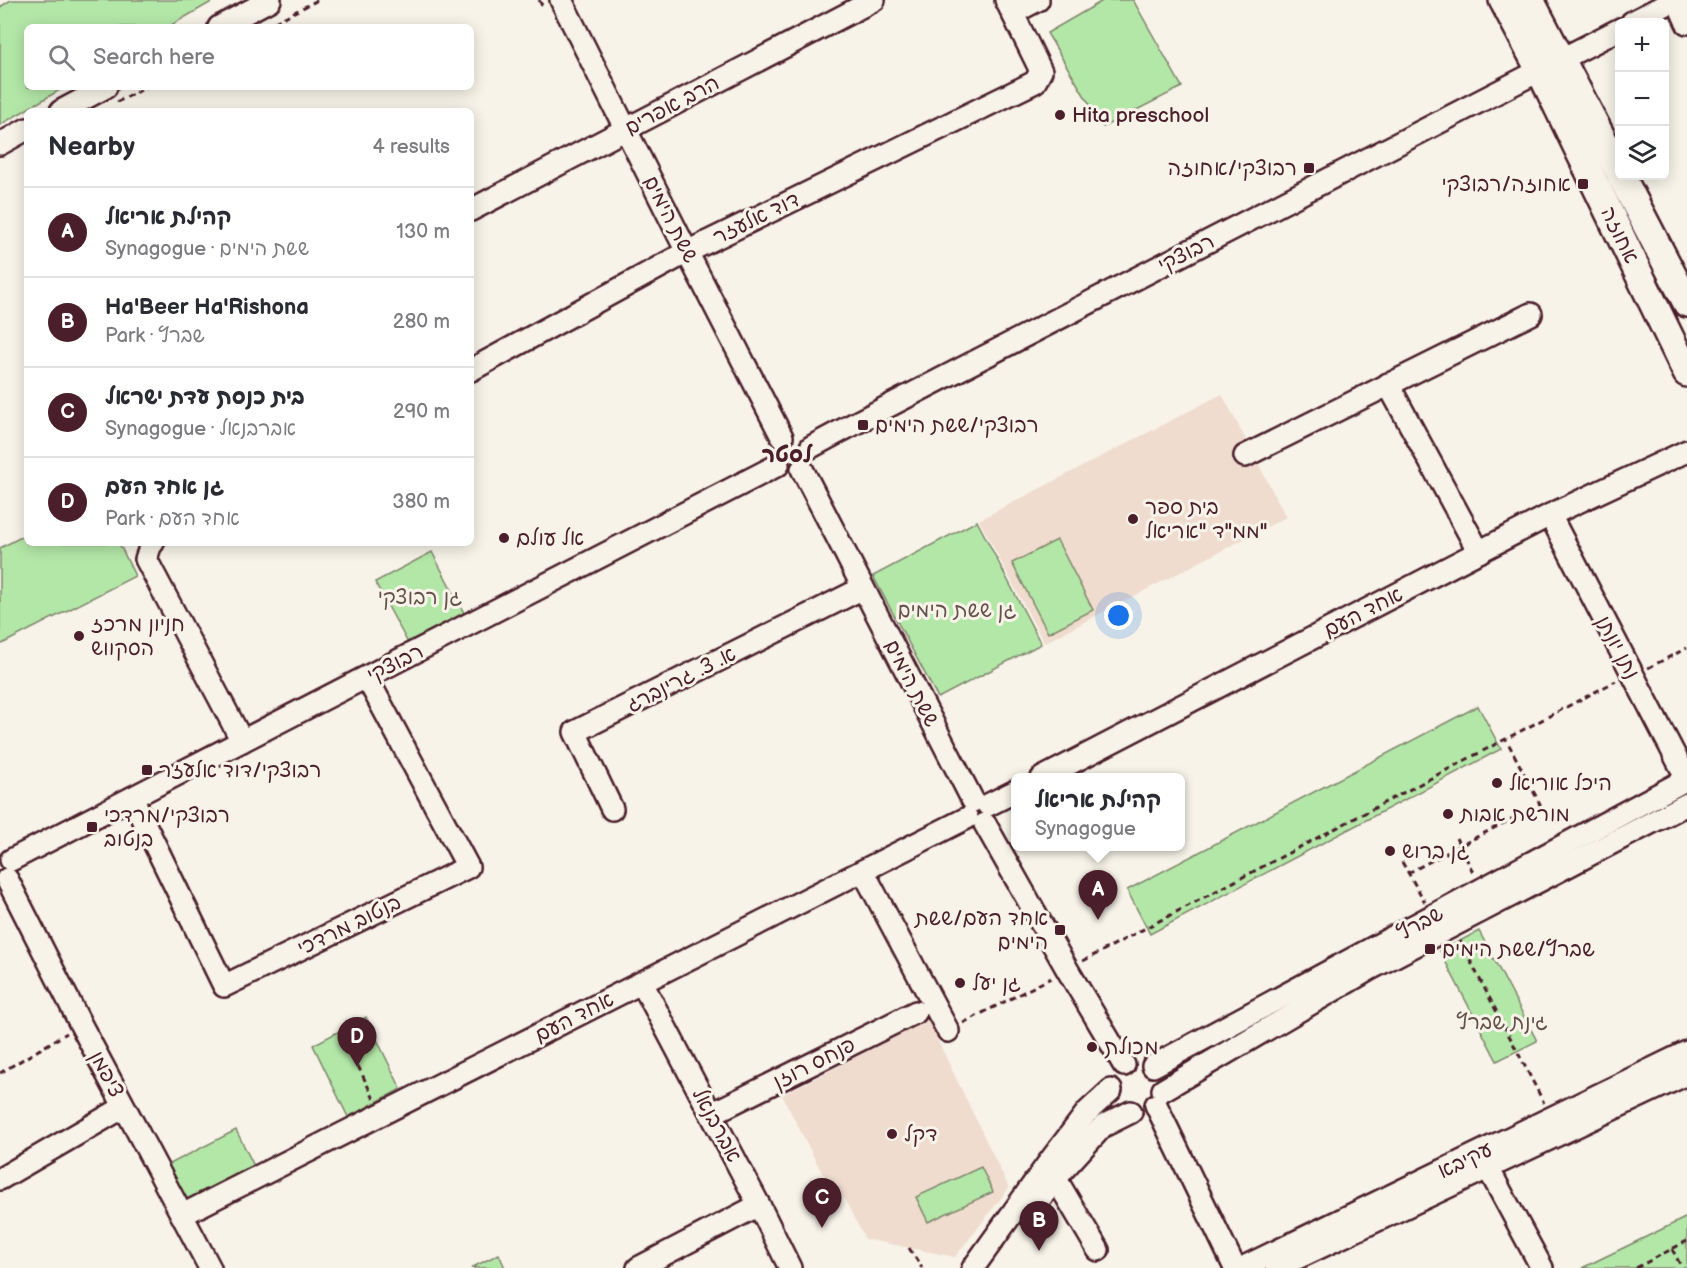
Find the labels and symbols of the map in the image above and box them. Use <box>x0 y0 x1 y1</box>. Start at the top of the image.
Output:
street label: הרב אפרים <box>621 70 724 141</box>
place label: Hita preschool <box>1072 103 1209 128</box>
marker: Hita preschool <box>1053 108 1067 122</box>
place label: רבוצקי/אחוזה <box>1168 156 1297 181</box>
marker: רבוצקי/אחוזה <box>1302 161 1316 175</box>
street label: ששת הימים <box>638 172 703 267</box>
place label: אחוזה/רבוצקי <box>1442 172 1571 197</box>
marker: אחוזה/רבוצקי <box>1576 177 1590 191</box>
street label: דוד אלעזר <box>709 187 804 250</box>
street label: אחוזה <box>1595 203 1644 268</box>
street label: רבוצקי <box>1154 229 1219 278</box>
place label: רבוצקי/ששת הימים <box>875 413 1039 438</box>
marker: רבוצקי/ששת הימים <box>856 418 870 432</box>
district label: לסטר <box>762 442 813 469</box>
place label: בית ספר ממ"ד "אריאל" <box>1145 495 1268 544</box>
marker: בית ספר ממ"ד "אריאל" <box>1126 512 1140 526</box>
place label: אל עולם <box>516 526 584 551</box>
marker: אל עולם <box>497 531 511 545</box>
street label: אחד העם <box>1319 582 1407 643</box>
park label: גן רבוצקי <box>378 585 462 610</box>
park label: גן ששת הימים <box>897 598 1017 623</box>
your location <box>1104 601 1133 630</box>
street label: נתן יונתן <box>1591 611 1645 683</box>
place label: חניון מרכז הסקווש <box>91 612 185 661</box>
marker: חניון מרכז הסקווש <box>72 629 86 643</box>
street label: ששת הימים <box>879 636 944 731</box>
street label: רבוצקי <box>363 639 428 688</box>
street label: א. צ. גרינברג <box>623 641 740 718</box>
place label: רבוצקי/דוד אלעזר <box>159 758 322 783</box>
marker: רבוצקי/דוד אלעזר <box>140 763 154 777</box>
place label: היכל אוריאל <box>1509 771 1612 796</box>
marker: היכל אוריאל <box>1490 776 1504 790</box>
place label: מורשת אבות <box>1458 802 1570 827</box>
place label: רבוצקי/מרדכי בנטוב <box>104 803 230 852</box>
marker: מורשת אבות <box>1441 807 1455 821</box>
marker: רבוצקי/מרדכי בנטוב <box>85 820 99 834</box>
place label: גן ברוש <box>1402 839 1469 864</box>
marker: גן ברוש <box>1383 844 1397 858</box>
pin: A <box>1078 870 1118 920</box>
street label: בנטוב מרדכי <box>293 890 405 961</box>
street label: שברץ <box>1393 901 1448 946</box>
place label: אחד העם/ששת הימים <box>914 906 1048 955</box>
marker: אחד העם/ששת הימים <box>1053 923 1067 937</box>
place label: שברץ/ששת הימים <box>1442 937 1595 962</box>
marker: שברץ/ששת הימים <box>1423 942 1437 956</box>
place label: גן יעל <box>972 971 1021 996</box>
marker: גן יעל <box>953 976 967 990</box>
street label: אחד העם <box>530 987 618 1048</box>
park label: גינת שברץ <box>1456 1010 1548 1035</box>
pin: D <box>338 1018 376 1067</box>
street label: פנחס רוזן <box>769 1032 860 1095</box>
place label: מכולת <box>1104 1035 1159 1060</box>
marker: מכולת <box>1085 1040 1099 1054</box>
street label: ציפמן <box>84 1047 129 1102</box>
street label: אברבנאל <box>687 1084 746 1167</box>
place label: דקל <box>904 1122 938 1147</box>
marker: דקל <box>885 1127 899 1141</box>
street label: עקיבא <box>1434 1137 1496 1184</box>
pin: C <box>802 1178 842 1228</box>
pin: B <box>1020 1202 1058 1251</box>

